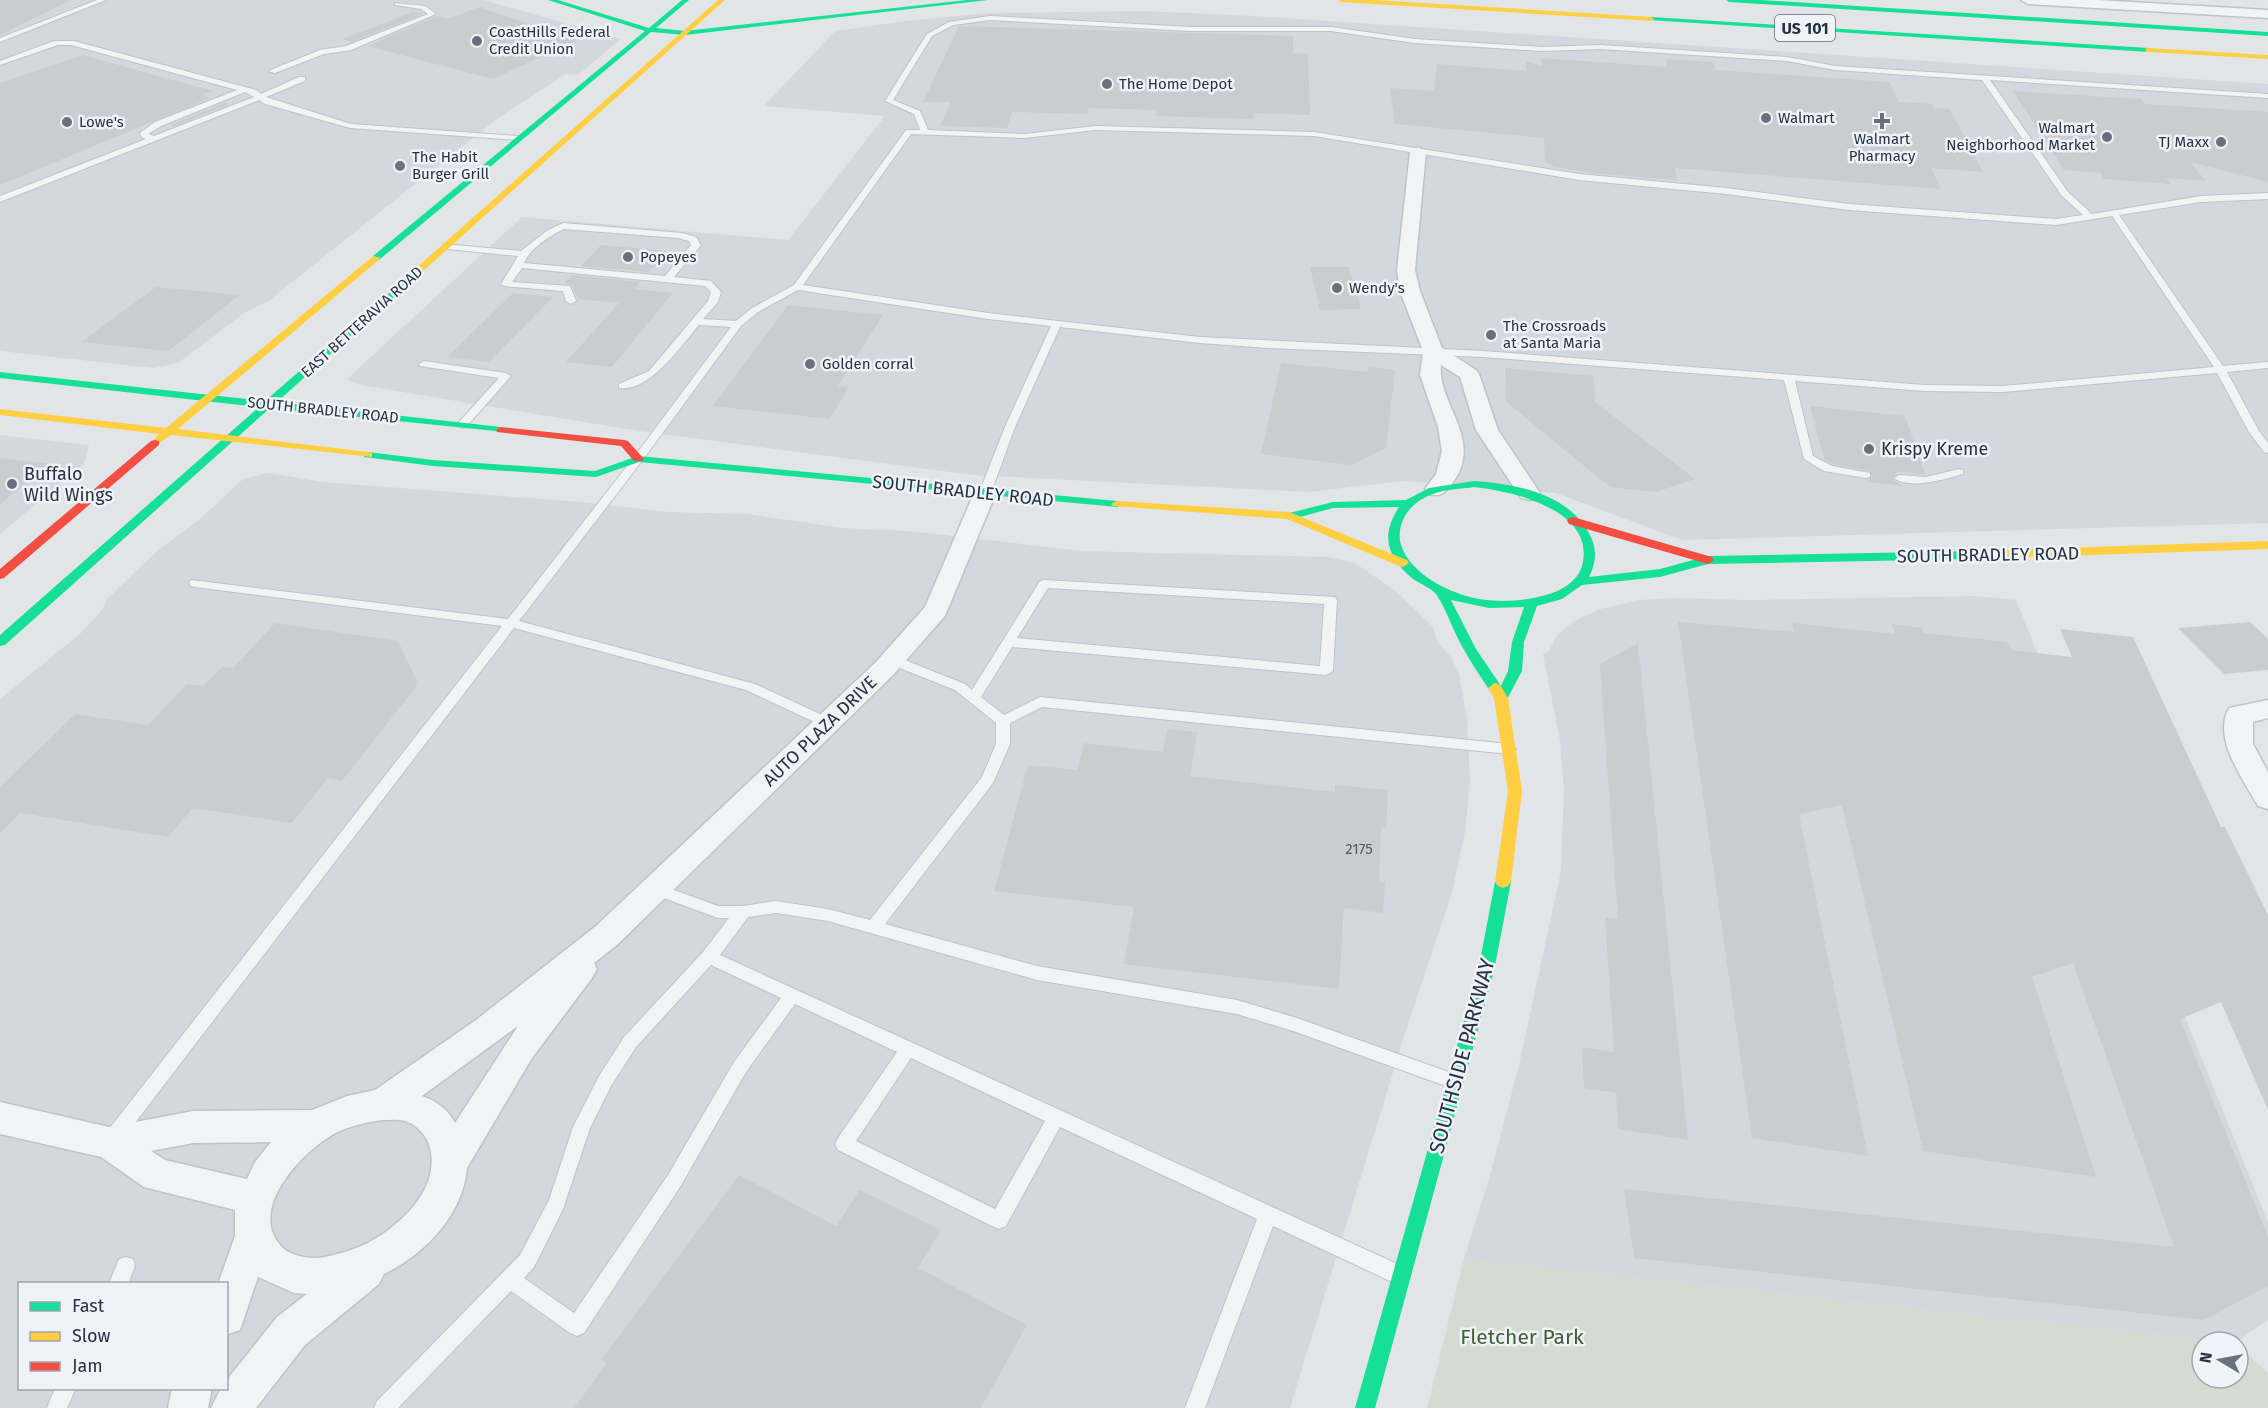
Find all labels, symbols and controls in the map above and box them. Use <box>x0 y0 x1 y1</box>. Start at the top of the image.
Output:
road number: US 101 <box>1775 15 1835 41</box>
place label: CoastHills Federal Credit Union <box>489 23 611 58</box>
marker: CoastHills Federal Credit Union <box>470 34 484 48</box>
place label: The Home Depot <box>1119 75 1233 93</box>
marker: The Home Depot <box>1100 77 1114 91</box>
place label: Walmart <box>1778 109 1835 127</box>
marker: Walmart <box>1759 111 1773 125</box>
place label: Lowe's <box>79 113 124 131</box>
marker: Walmart Pharmacy <box>1875 114 1889 128</box>
marker: Lowe's <box>60 115 74 129</box>
place label: Walmart Neighborhood Market <box>1946 119 2096 154</box>
place label: Walmart Pharmacy <box>1849 130 1916 165</box>
marker: Walmart Neighborhood Market <box>2100 130 2114 144</box>
place label: TJ Maxx <box>2159 133 2210 151</box>
marker: TJ Maxx <box>2214 135 2228 149</box>
place label: The Habit Burger Grill <box>412 148 490 183</box>
marker: The Habit Burger Grill <box>393 159 407 173</box>
place label: Popeyes <box>640 248 697 266</box>
marker: Popeyes <box>621 250 635 264</box>
street label: EAST BETTERAVIA ROAD <box>298 263 426 381</box>
place label: Wendy's <box>1349 279 1405 297</box>
marker: Wendy's <box>1330 281 1344 295</box>
place label: The Crossroads at Santa Maria <box>1503 317 1606 352</box>
marker: The Crossroads at Santa Maria <box>1484 328 1498 342</box>
place label: Golden corral <box>822 355 914 373</box>
marker: Golden corral <box>803 357 817 371</box>
street label: SOUTH BRADLEY ROAD <box>247 393 399 427</box>
place label: Krispy Kreme <box>1881 438 1988 460</box>
marker: Krispy Kreme <box>1862 442 1876 456</box>
place label: Buffalo Wild Wings <box>24 463 113 506</box>
street label: SOUTH BRADLEY ROAD <box>871 471 1055 511</box>
marker: Buffalo Wild Wings <box>5 477 19 491</box>
street label: SOUTH BRADLEY ROAD <box>1897 542 2079 568</box>
street label: AUTO PLAZA DRIVE <box>759 671 881 791</box>
house number: 2175 <box>1345 840 1373 858</box>
street label: SOUTHSIDE PARKWAY <box>1423 955 1501 1156</box>
legend <box>18 1282 228 1390</box>
text: Fast <box>72 1295 105 1317</box>
park label: Fletcher Park <box>1460 1324 1584 1350</box>
text: Slow <box>72 1325 111 1347</box>
north arrow <box>2190 1330 2250 1390</box>
text: N <box>2195 1351 2216 1364</box>
text: Jam <box>72 1355 103 1377</box>

